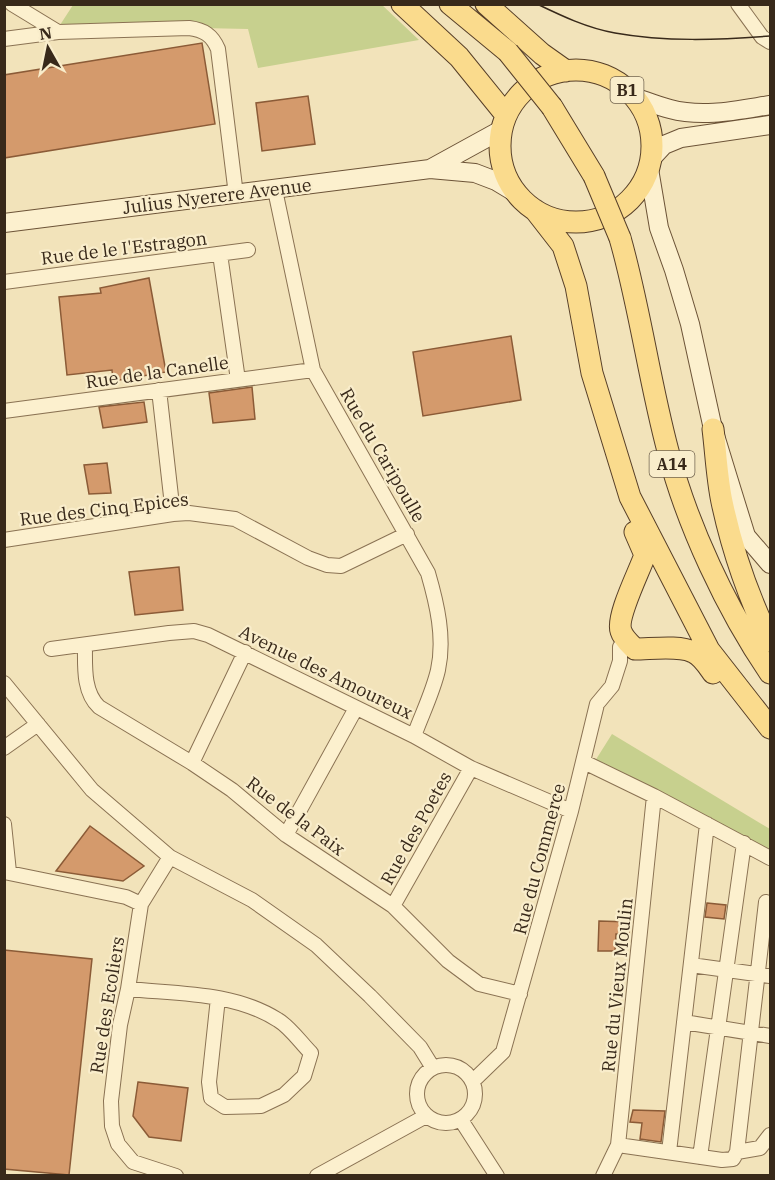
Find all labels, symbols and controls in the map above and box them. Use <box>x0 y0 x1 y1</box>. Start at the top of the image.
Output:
north arrow <box>18 18 78 78</box>
text: N <box>38 22 53 44</box>
road number: B1 <box>610 77 644 103</box>
street label: Julius Nyerere Avenue <box>121 173 313 219</box>
street label: Rue de le I'Estragon <box>40 226 208 270</box>
street label: Rue de la Canelle <box>84 351 230 393</box>
street label: Rue du Caripoulle <box>335 384 431 526</box>
road number: A14 <box>650 451 694 477</box>
street label: Rue des Cinq Epices <box>18 487 190 531</box>
street label: Avenue des Amoureux <box>235 620 417 724</box>
street label: Rue des Poetes <box>375 767 457 889</box>
street label: Rue de la Paix <box>242 771 350 861</box>
street label: Rue du Commerce <box>508 781 570 937</box>
street label: Rue du Vieux Moulin <box>596 897 638 1073</box>
street label: Rue des Ecoliers <box>85 935 129 1075</box>

